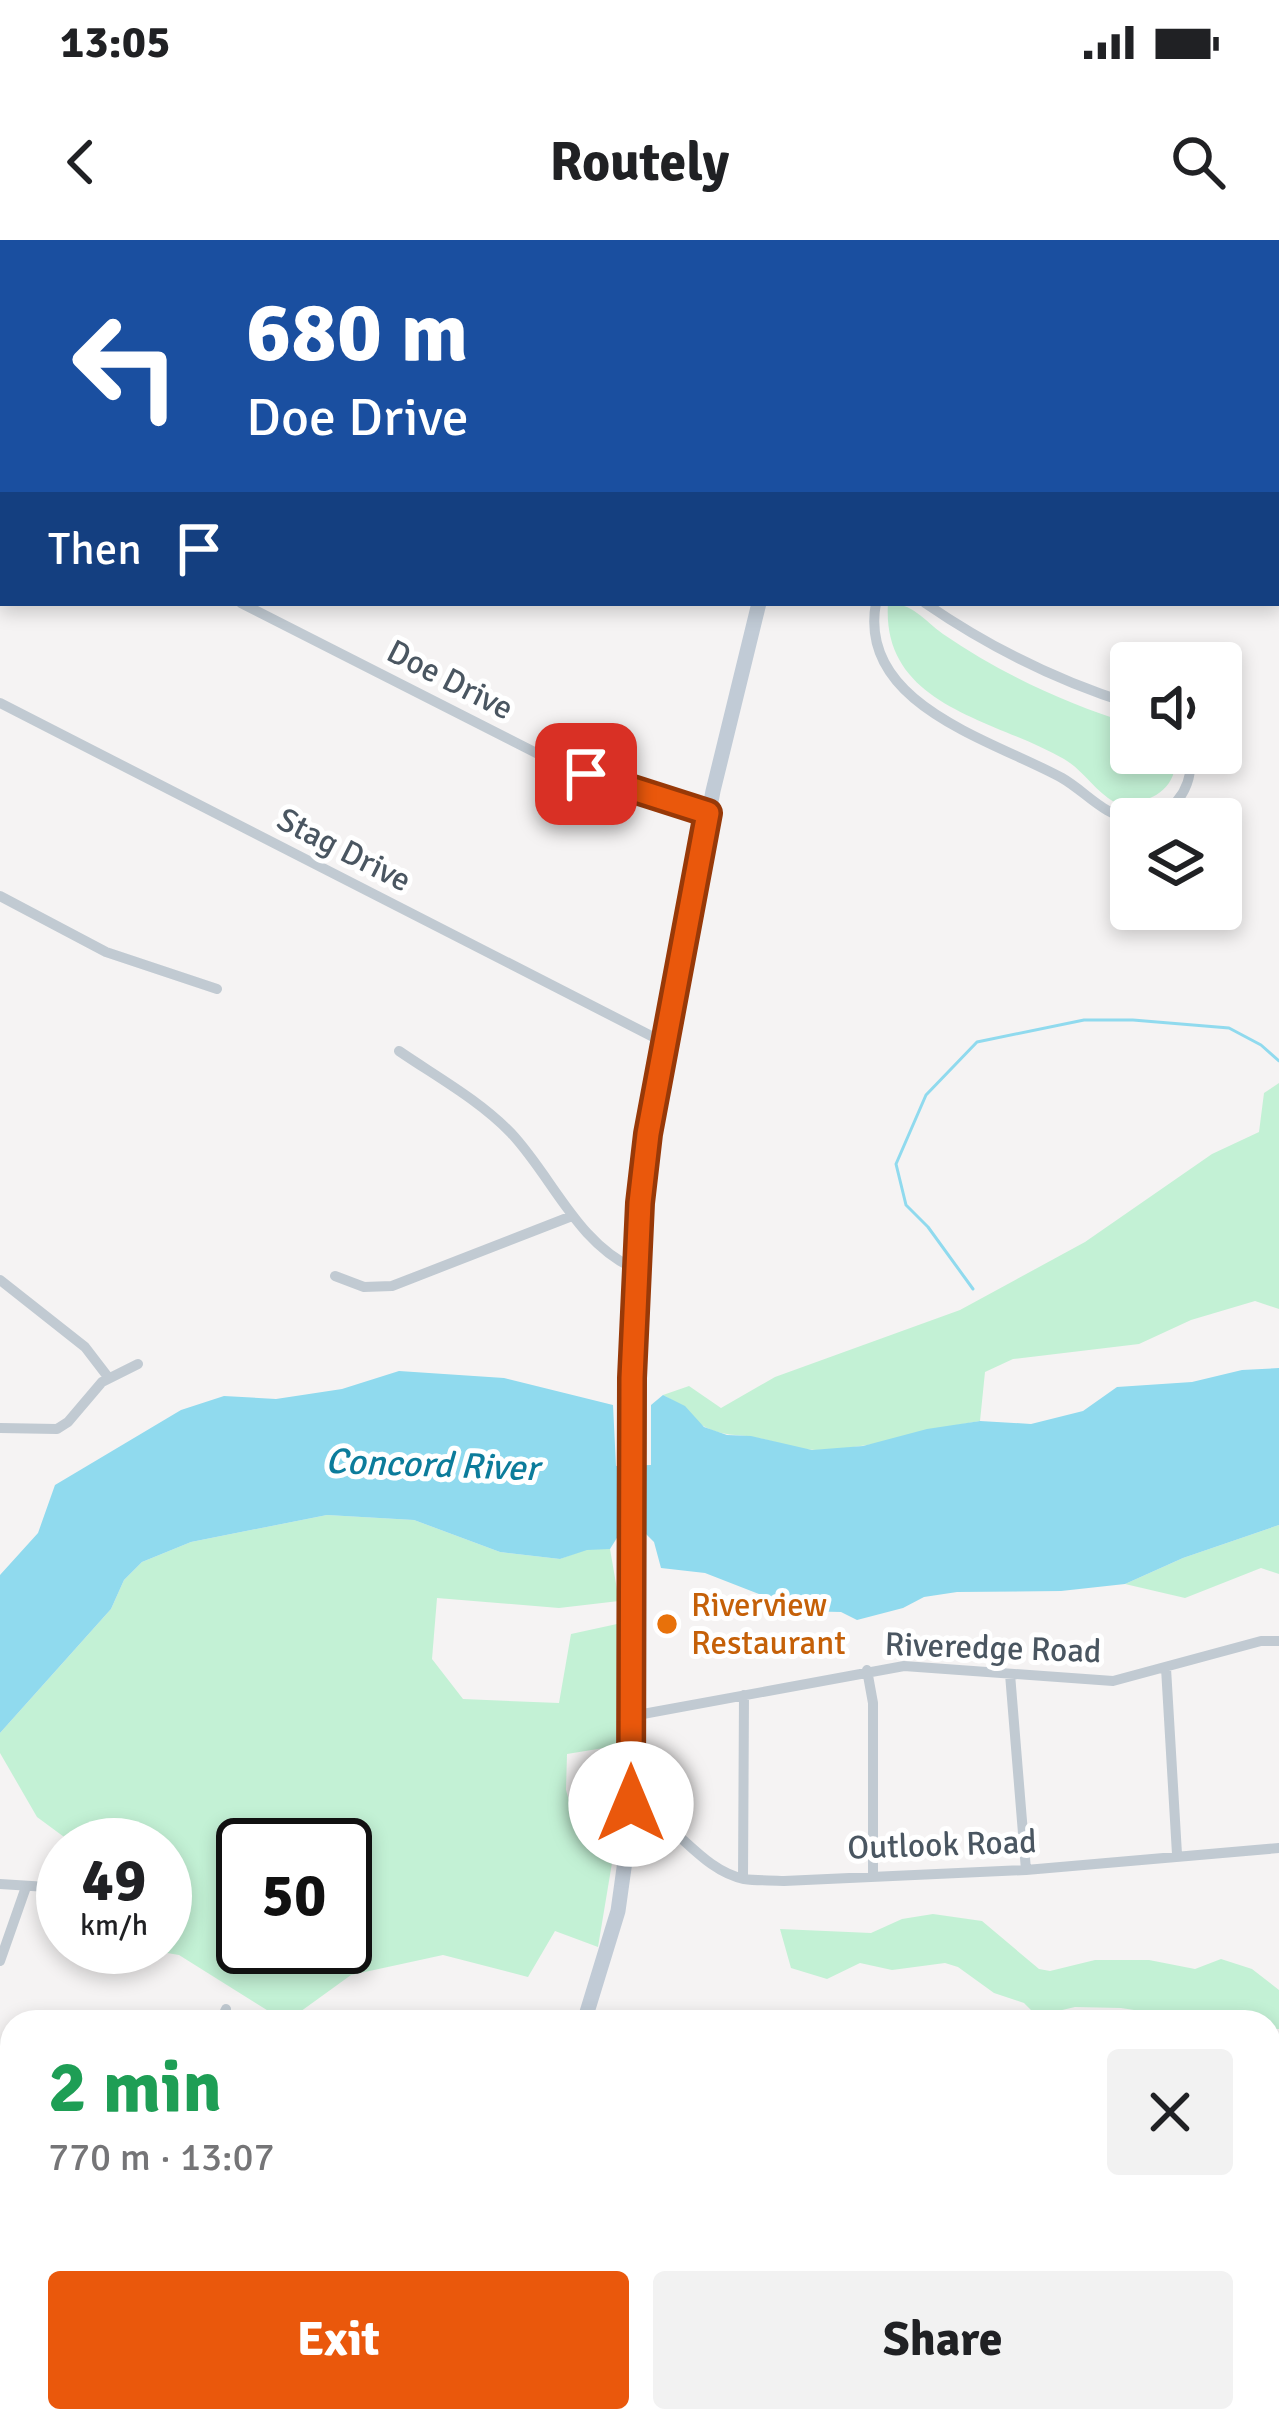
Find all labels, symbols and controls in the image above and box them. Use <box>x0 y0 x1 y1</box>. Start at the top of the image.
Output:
text: 13:05 <box>60 15 170 70</box>
icon: back <box>48 129 114 195</box>
text: Routely <box>550 129 729 196</box>
icon: search <box>1165 129 1231 195</box>
text: 680 m <box>246 281 468 385</box>
icon: left <box>48 288 204 444</box>
text: Doe Drive <box>246 384 469 451</box>
icon: arrive <box>166 516 232 582</box>
text: Then <box>48 522 142 577</box>
street label: Doe Drive <box>380 631 520 729</box>
map controls <box>1110 642 1242 930</box>
button: sound <box>1110 642 1242 774</box>
pin <box>535 723 637 825</box>
icon: arrive <box>553 741 619 807</box>
button: layers <box>1110 798 1242 930</box>
street label: Stag Drive <box>270 799 418 901</box>
water label: Concord River <box>325 1439 544 1491</box>
place label: Riverview Restaurant <box>691 1585 846 1664</box>
marker: Riverview Restaurant <box>654 1611 680 1637</box>
street label: Riveredge Road <box>884 1624 1102 1672</box>
position arrow <box>568 1741 694 1867</box>
speed limit sign: 50 <box>216 1818 372 1974</box>
street label: Outlook Road <box>847 1821 1037 1869</box>
text: 49 <box>82 1844 146 1918</box>
text: km/h <box>80 1907 148 1944</box>
text: 2 min <box>48 2043 222 2132</box>
button: close <box>1107 2049 1233 2175</box>
text: 770 m · 13:07 <box>48 2133 275 2181</box>
button: Exit <box>48 2271 629 2409</box>
button: Share <box>653 2271 1233 2409</box>

